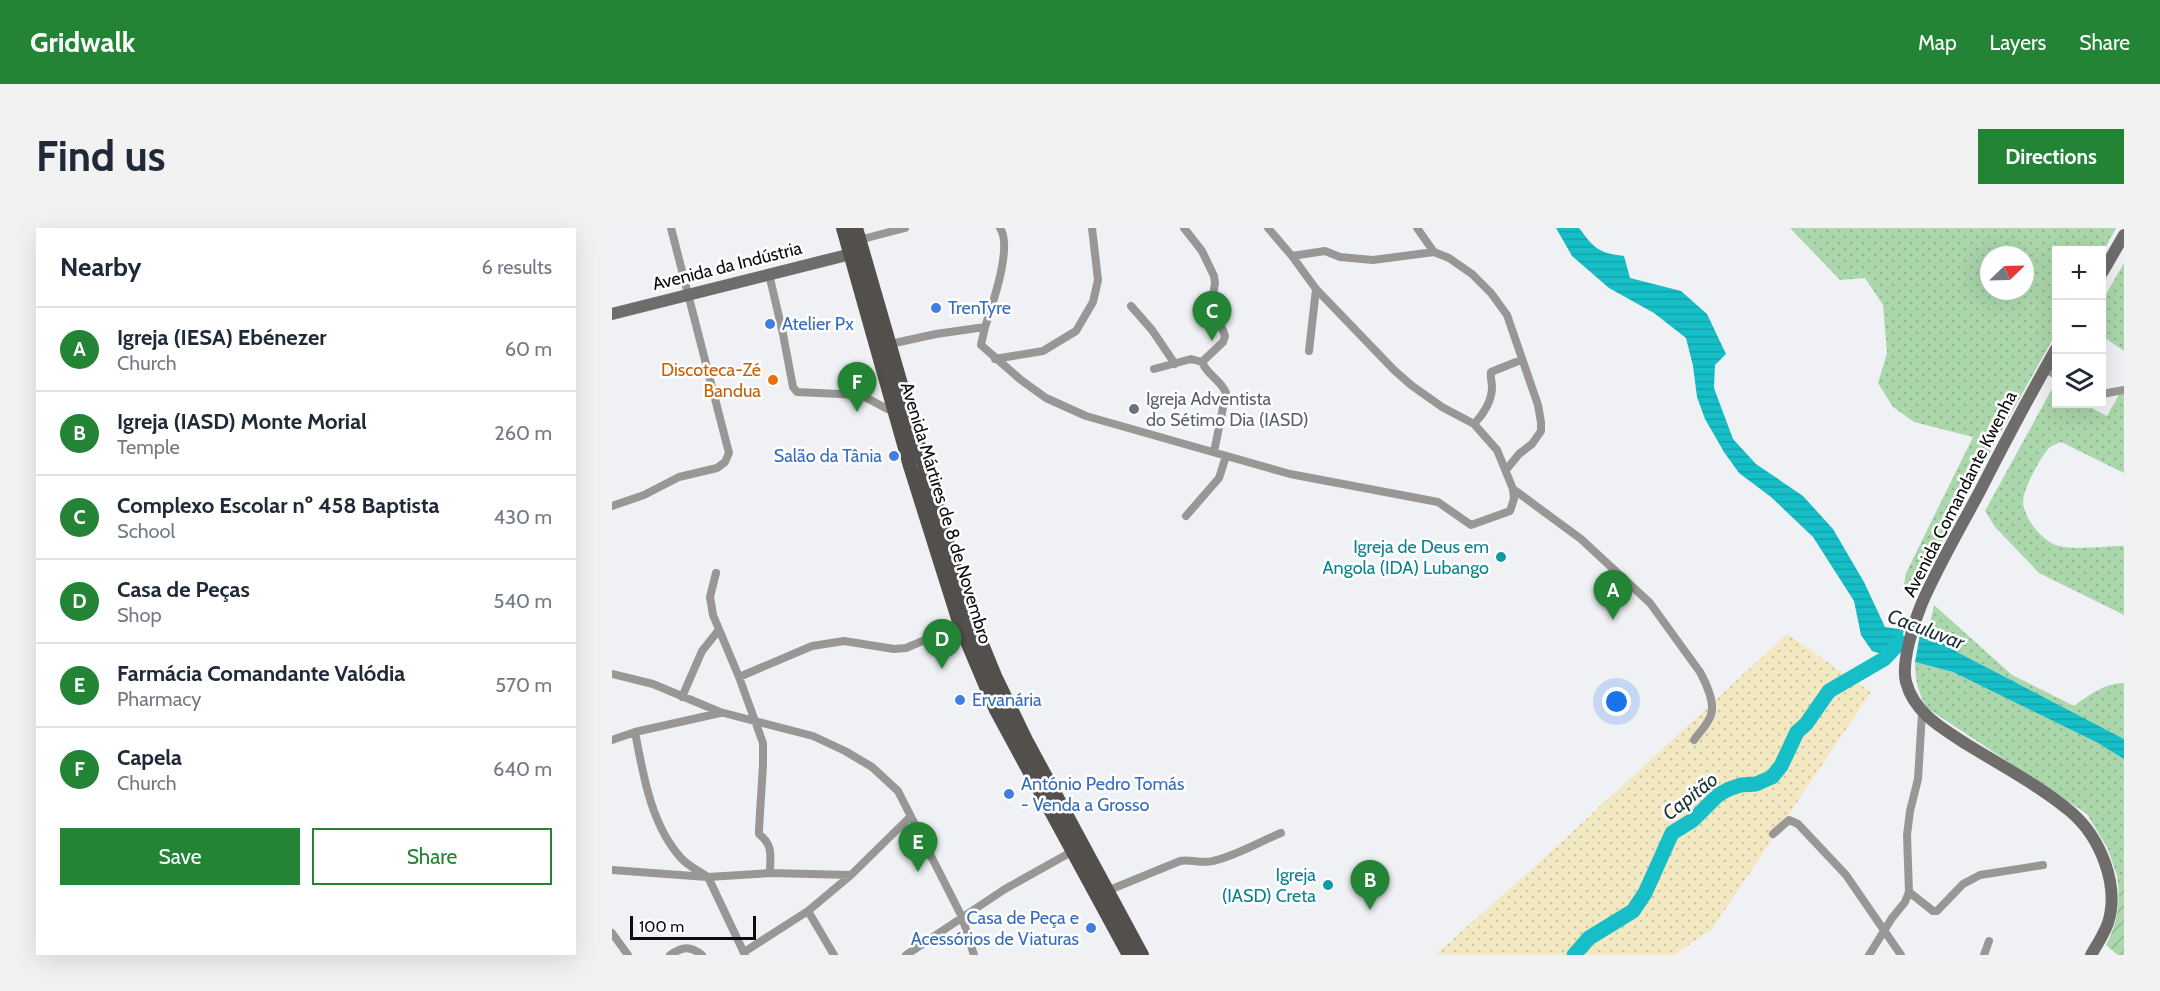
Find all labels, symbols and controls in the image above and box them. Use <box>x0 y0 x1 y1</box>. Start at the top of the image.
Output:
text: Gridwalk <box>30 25 135 59</box>
text: Map <box>1918 30 1957 55</box>
text: Layers <box>1990 30 2046 55</box>
text: Share <box>2079 30 2130 55</box>
button: Directions <box>1978 129 2124 184</box>
text: Find us <box>36 130 165 182</box>
street label: Avenida da Indústria <box>650 237 804 295</box>
north arrow <box>1980 246 2034 300</box>
map controls <box>2052 246 2106 408</box>
button: + <box>2052 246 2106 300</box>
text: Nearby <box>60 251 141 283</box>
text: 6 results <box>481 255 552 279</box>
pin: C <box>1192 291 1232 341</box>
place label: TrenTyre <box>948 297 1011 319</box>
button: − <box>2052 300 2106 354</box>
marker: TrenTyre <box>929 301 943 315</box>
place label: Atelier Px <box>782 313 854 335</box>
marker: Atelier Px <box>763 317 777 331</box>
text: Igreja (IESA) Ebénezer <box>117 324 327 351</box>
text: A <box>73 337 86 361</box>
text: 60 m <box>505 337 552 361</box>
text: Church <box>117 351 177 375</box>
button: layers <box>2052 354 2106 408</box>
place label: Discoteca-Zé Bandua <box>661 359 761 402</box>
pin: F <box>838 362 876 412</box>
marker: Discoteca-Zé Bandua <box>766 373 780 387</box>
street label: Avenida Mártires de 8 de Novembro <box>896 379 996 647</box>
street label: Avenida Comandante Kwenha <box>1898 387 2022 601</box>
place label: Igreja Adventista do Sétimo Dia (IASD) <box>1146 388 1309 431</box>
marker: Igreja Adventista do Sétimo Dia (IASD) <box>1127 402 1141 416</box>
text: Igreja (IASD) Monte Morial <box>117 408 367 435</box>
text: B <box>73 421 86 445</box>
text: 260 m <box>494 421 552 445</box>
text: Temple <box>117 435 180 459</box>
place label: Salão da Tânia <box>774 445 882 467</box>
marker: Salão da Tânia <box>887 449 901 463</box>
text: Complexo Escolar nº 458 Baptista <box>117 492 439 519</box>
text: C <box>73 505 86 529</box>
text: 430 m <box>494 505 552 529</box>
text: School <box>117 519 175 543</box>
place label: Igreja de Deus em Angola (IDA) Lubango <box>1323 536 1489 579</box>
marker: Igreja de Deus em Angola (IDA) Lubango <box>1494 550 1508 564</box>
pin: A <box>1594 570 1632 620</box>
text: Casa de Peças <box>117 576 250 603</box>
text: D <box>72 589 87 613</box>
text: 540 m <box>494 589 552 613</box>
text: Shop <box>117 603 162 627</box>
water label: Caculuvar <box>1884 603 1969 655</box>
pin: D <box>922 620 962 669</box>
text: Farmácia Comandante Valódia <box>117 660 405 687</box>
text: E <box>74 673 85 697</box>
text: 570 m <box>495 673 552 697</box>
text: Pharmacy <box>117 687 201 711</box>
your location <box>1602 687 1631 716</box>
place label: Ervanária <box>972 689 1042 711</box>
marker: Ervanária <box>953 693 967 707</box>
text: Capela <box>117 744 182 771</box>
text: F <box>74 757 85 781</box>
text: 640 m <box>493 757 552 781</box>
water label: Capitão <box>1657 767 1723 825</box>
text: Church <box>117 771 177 795</box>
place label: António Pedro Tomás - Venda a Grosso <box>1021 773 1184 816</box>
marker: António Pedro Tomás - Venda a Grosso <box>1002 787 1016 801</box>
pin: E <box>898 822 938 872</box>
button: Save <box>60 828 300 885</box>
button: Share <box>312 828 552 885</box>
pin: B <box>1350 860 1389 910</box>
place label: Igreja (IASD) Creta <box>1222 864 1316 907</box>
marker: Igreja (IASD) Creta <box>1321 878 1335 892</box>
place label: Casa de Peça e Acessórios de Viaturas <box>911 907 1079 950</box>
scale bar <box>630 913 756 940</box>
text: 100 m <box>639 917 684 936</box>
marker: Casa de Peça e Acessórios de Viaturas <box>1084 921 1098 935</box>

